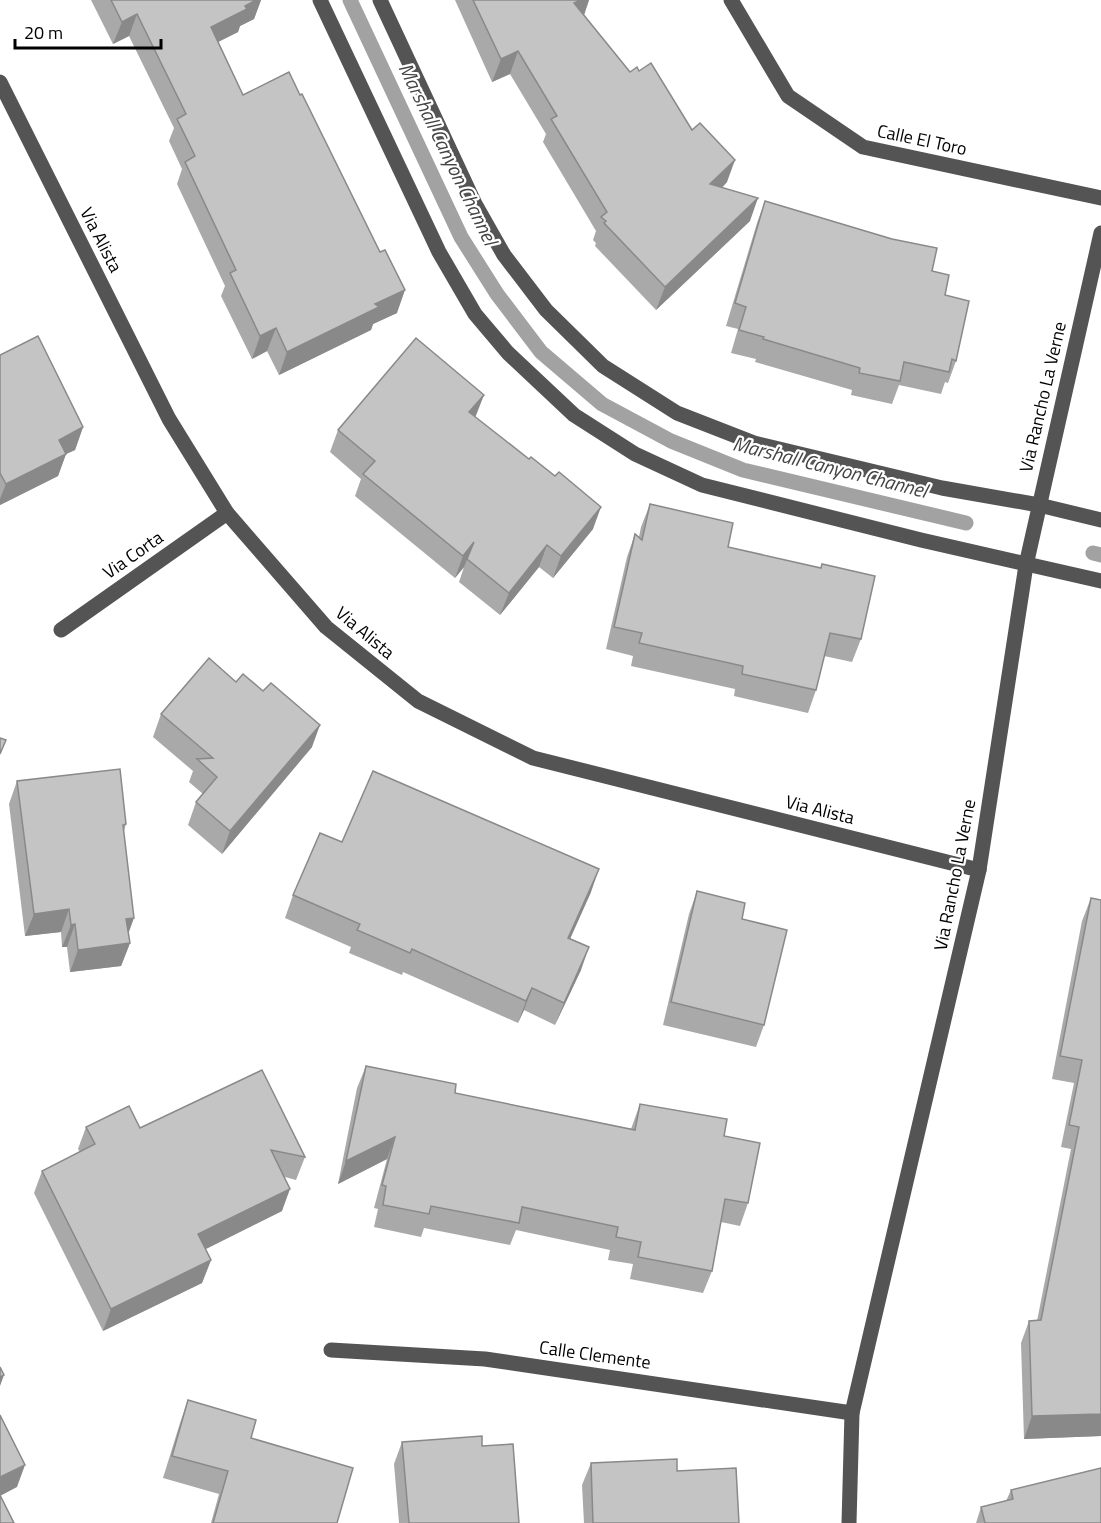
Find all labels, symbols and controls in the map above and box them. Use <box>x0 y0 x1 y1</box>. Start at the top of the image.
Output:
scale bar <box>15 12 160 50</box>
text: 20 m <box>24 19 63 46</box>
water label: Marshall Canyon Channel <box>391 57 507 253</box>
street label: Calle El Toro <box>875 117 969 162</box>
street label: Via Alista <box>74 202 129 277</box>
street label: Via Rancho La Verne <box>1012 319 1073 475</box>
water label: Marshall Canyon Channel <box>730 427 933 506</box>
street label: Via Corta <box>97 524 168 585</box>
street label: Via Alista <box>330 600 401 665</box>
street label: Via Alista <box>783 788 857 831</box>
street label: Via Rancho La Verne <box>927 797 982 953</box>
street label: Calle Clemente <box>538 1333 653 1376</box>

